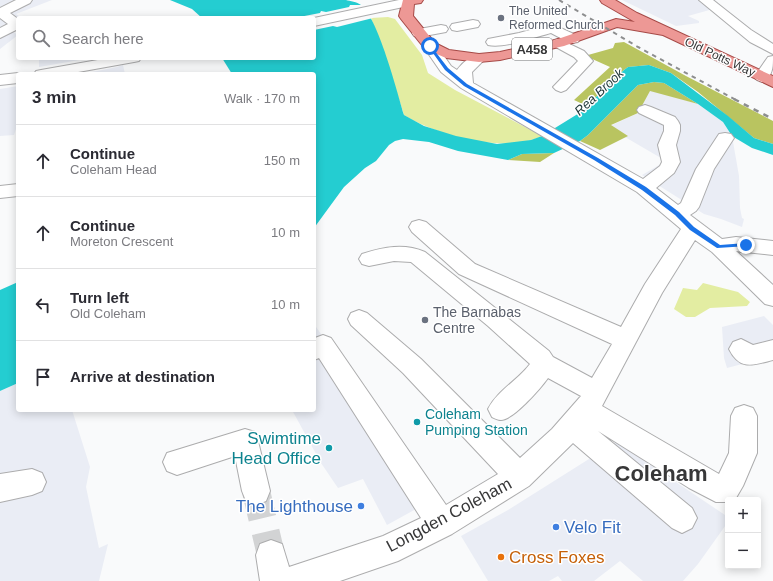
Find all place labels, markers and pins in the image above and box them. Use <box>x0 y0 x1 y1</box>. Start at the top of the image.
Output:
place label: The United Reformed Church <box>509 4 604 32</box>
marker: The United Reformed Church <box>496 13 506 23</box>
place label: The Barnabas Centre <box>433 304 521 336</box>
marker: The Barnabas Centre <box>420 315 430 325</box>
place label: Coleham Pumping Station <box>425 406 528 438</box>
marker: Coleham Pumping Station <box>412 417 422 427</box>
place label: Swimtime Head Office <box>232 429 321 468</box>
marker: Swimtime Head Office <box>324 443 334 453</box>
place label: The Lighthouse <box>236 497 353 516</box>
marker: The Lighthouse <box>356 501 366 511</box>
place label: Velo Fit <box>564 518 621 537</box>
marker: Velo Fit <box>551 522 561 532</box>
place label: Cross Foxes <box>509 548 604 567</box>
marker: Cross Foxes <box>496 552 506 562</box>

